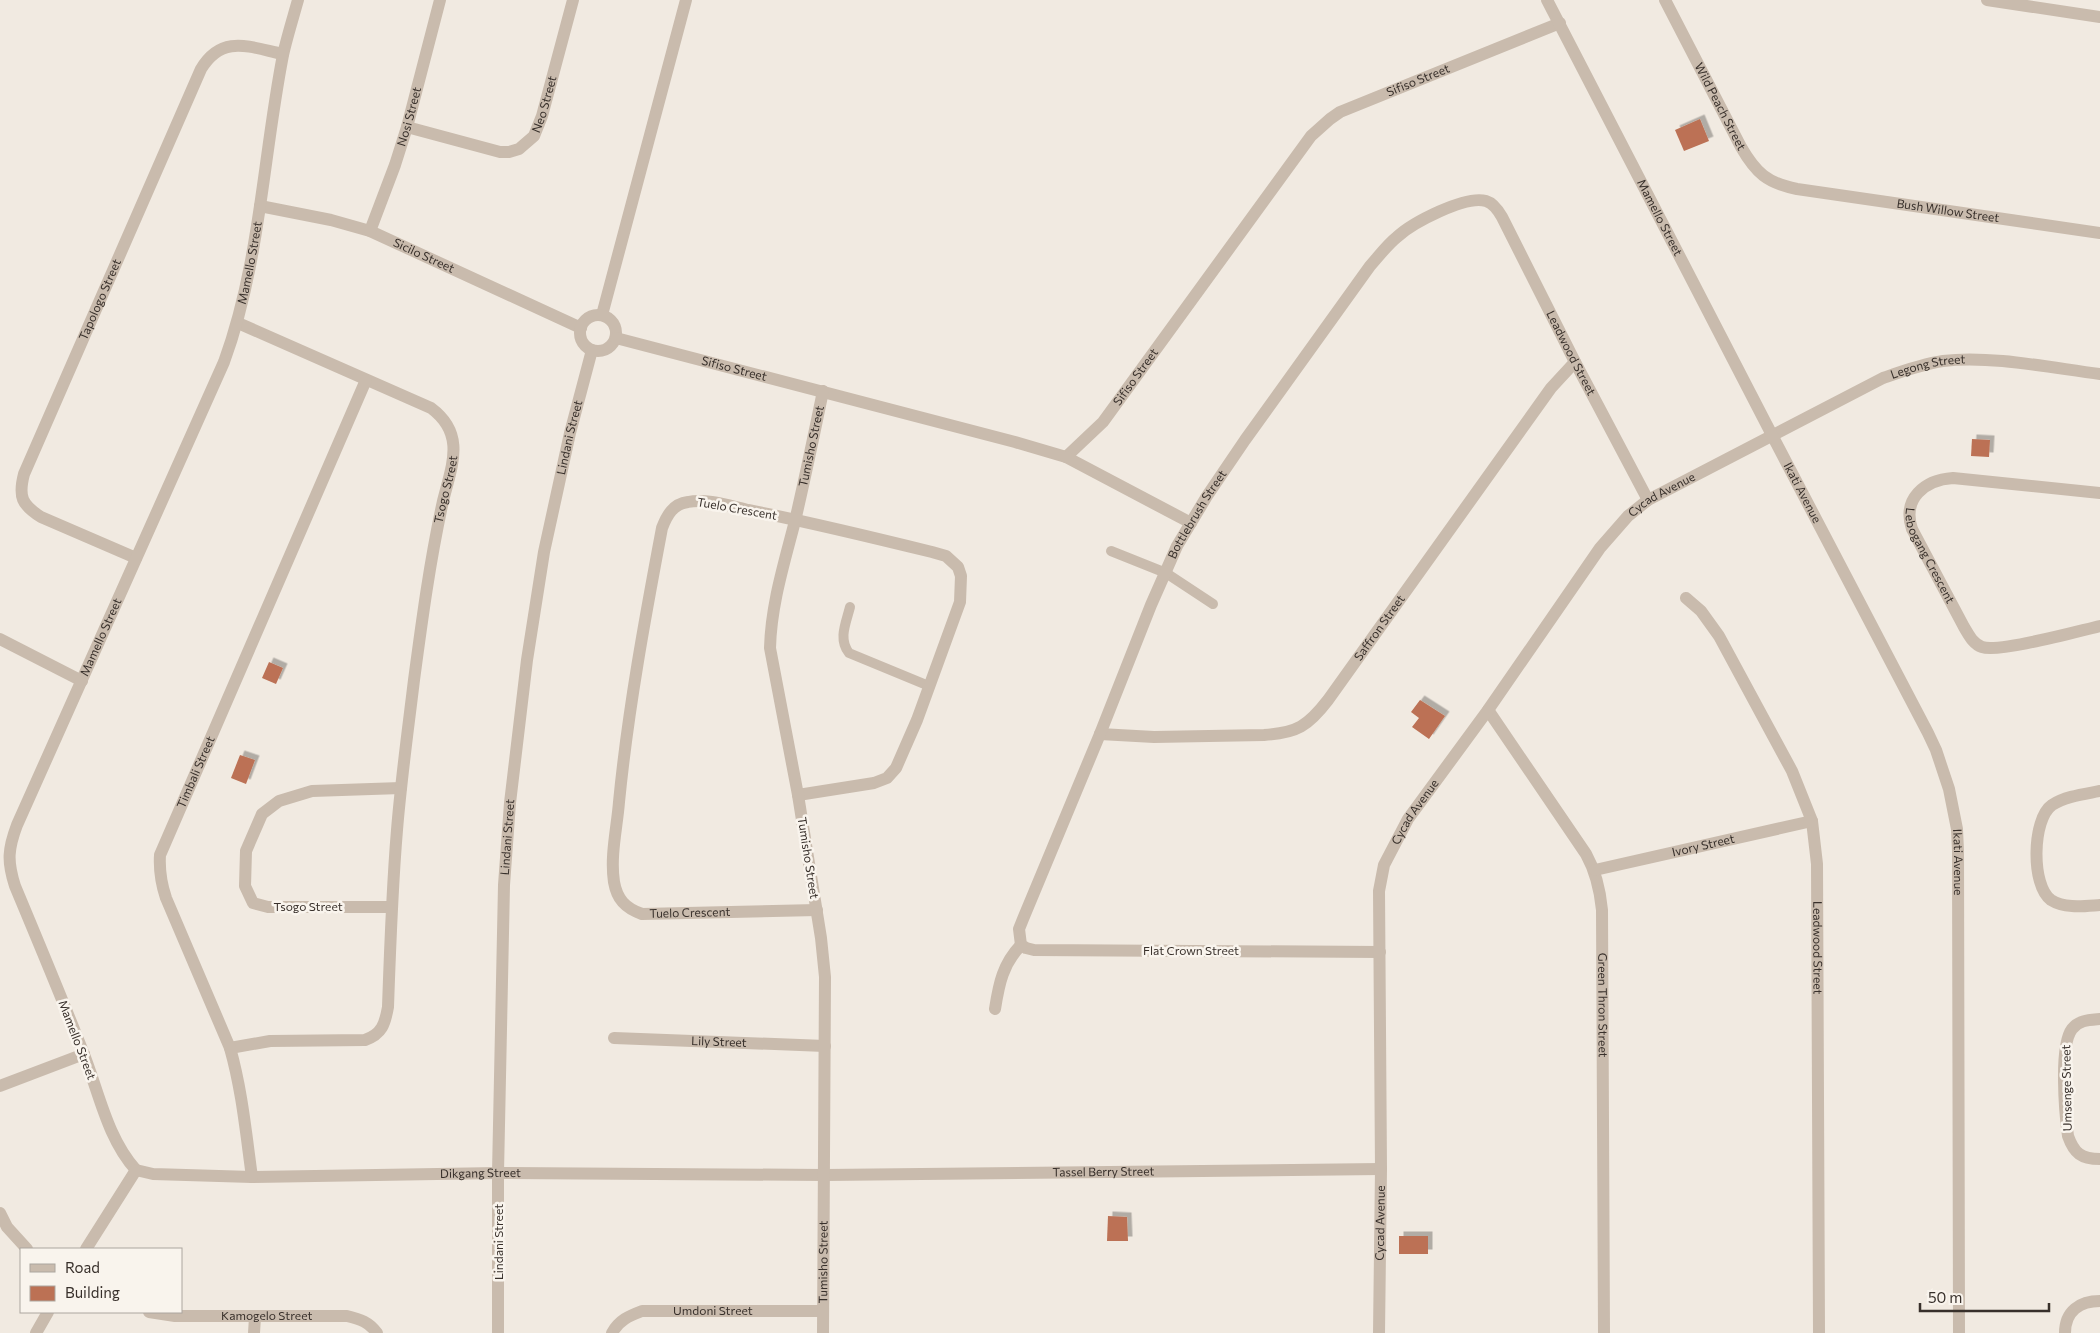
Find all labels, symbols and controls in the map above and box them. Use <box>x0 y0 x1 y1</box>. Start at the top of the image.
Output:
street label: Sifiso Street <box>1384 60 1451 99</box>
street label: Wild Peach Street <box>1693 60 1749 153</box>
street label: Neo Street <box>528 74 558 135</box>
street label: Nosi Street <box>393 85 423 148</box>
street label: Mamello Street <box>1635 177 1686 258</box>
street label: Bush Willow Street <box>1896 196 2000 224</box>
street label: Mamello Street <box>234 220 264 305</box>
street label: Sicilo Street <box>391 235 457 275</box>
street label: Tapologo Street <box>75 256 123 342</box>
street label: Leadwood Street <box>1544 308 1599 397</box>
street label: Sifiso Street <box>1110 345 1160 408</box>
street label: Legong Street <box>1888 351 1965 381</box>
street label: Sifiso Street <box>700 353 769 383</box>
street label: Lindani Street <box>553 398 584 476</box>
street label: Tumisho Street <box>795 404 826 488</box>
street label: Tsogo Street <box>430 455 459 524</box>
street label: Ikati Avenue <box>1782 460 1825 525</box>
street label: Bottlebrush Street <box>1164 467 1229 561</box>
street label: Cycad Avenue <box>1625 469 1697 519</box>
street label: Tuelo Crescent <box>696 494 778 522</box>
street label: Lebogang Crescent <box>1903 507 1958 605</box>
street label: Saffron Street <box>1350 592 1407 663</box>
street label: Mamello Street <box>77 595 124 678</box>
street label: Timbali Street <box>173 734 217 810</box>
street label: Cycad Avenue <box>1388 776 1441 847</box>
street label: Lindani Street <box>497 798 516 876</box>
street label: Tumisho Street <box>796 816 822 900</box>
street label: Ikati Avenue <box>1951 829 1966 895</box>
street label: Ivory Street <box>1670 831 1736 858</box>
street label: Tsogo Street <box>273 899 343 913</box>
street label: Leadwood Street <box>1811 901 1826 995</box>
street label: Tuelo Crescent <box>649 904 731 920</box>
street label: Flat Crown Street <box>1143 943 1239 957</box>
street label: Green Thron Street <box>1596 953 1611 1058</box>
street label: Mamello Street <box>56 998 100 1081</box>
street label: Lily Street <box>691 1033 747 1049</box>
street label: Umsenge Street <box>2058 1044 2074 1132</box>
street label: Tassel Berry Street <box>1052 1163 1154 1179</box>
street label: Dikgang Street <box>440 1165 521 1180</box>
street label: Cycad Avenue <box>1372 1185 1387 1261</box>
street label: Lindani Street <box>491 1204 505 1280</box>
street label: Tumisho Street <box>815 1220 830 1303</box>
legend <box>20 1248 182 1313</box>
text: Road <box>65 1258 100 1276</box>
scale bar <box>1920 1280 2049 1312</box>
text: Building <box>65 1283 120 1301</box>
text: 50 m <box>1928 1288 1962 1306</box>
street label: Umdoni Street <box>673 1303 753 1317</box>
street label: Kamogelo Street <box>221 1308 312 1322</box>

